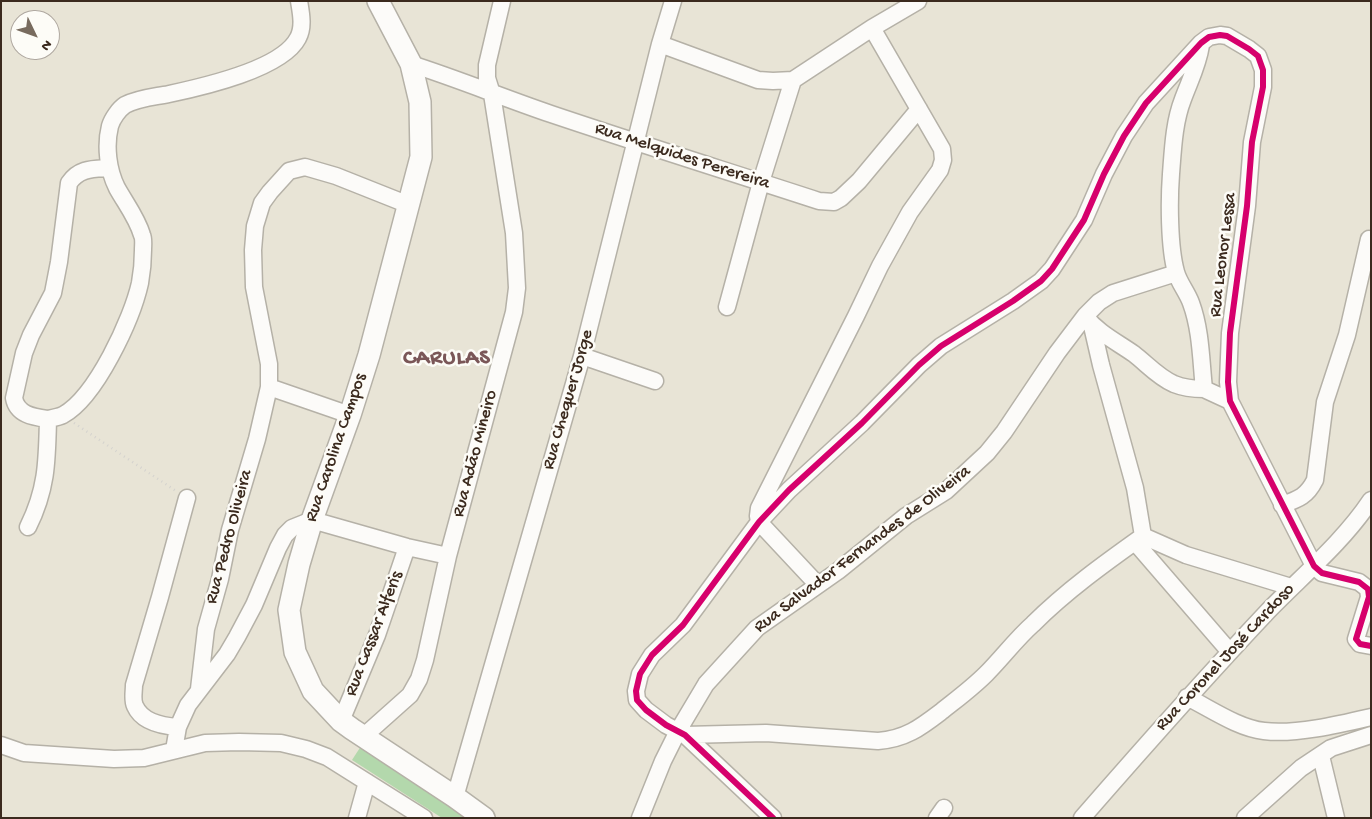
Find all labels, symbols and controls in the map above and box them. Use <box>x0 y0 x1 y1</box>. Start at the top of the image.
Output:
north arrow <box>10 10 60 60</box>
text: N <box>36 36 55 54</box>
street label: Rua Melquides Perereira <box>592 119 772 195</box>
street label: Rua Leonor Lessa <box>1206 192 1242 318</box>
street label: Rua Chequer Jorge <box>539 327 599 473</box>
district label: CARULAS <box>402 347 492 373</box>
street label: Rua Carolina Campos <box>301 371 373 525</box>
street label: Rua Adão Mineiro <box>449 388 503 520</box>
street label: Rua Salvador Fernandes de Oliveira <box>750 461 976 639</box>
street label: Rua Pedro Oliveira <box>202 468 258 606</box>
street label: Rua Cassar Alferis <box>341 568 409 700</box>
street label: Rua Coronel José Cardoso <box>1152 580 1300 736</box>

